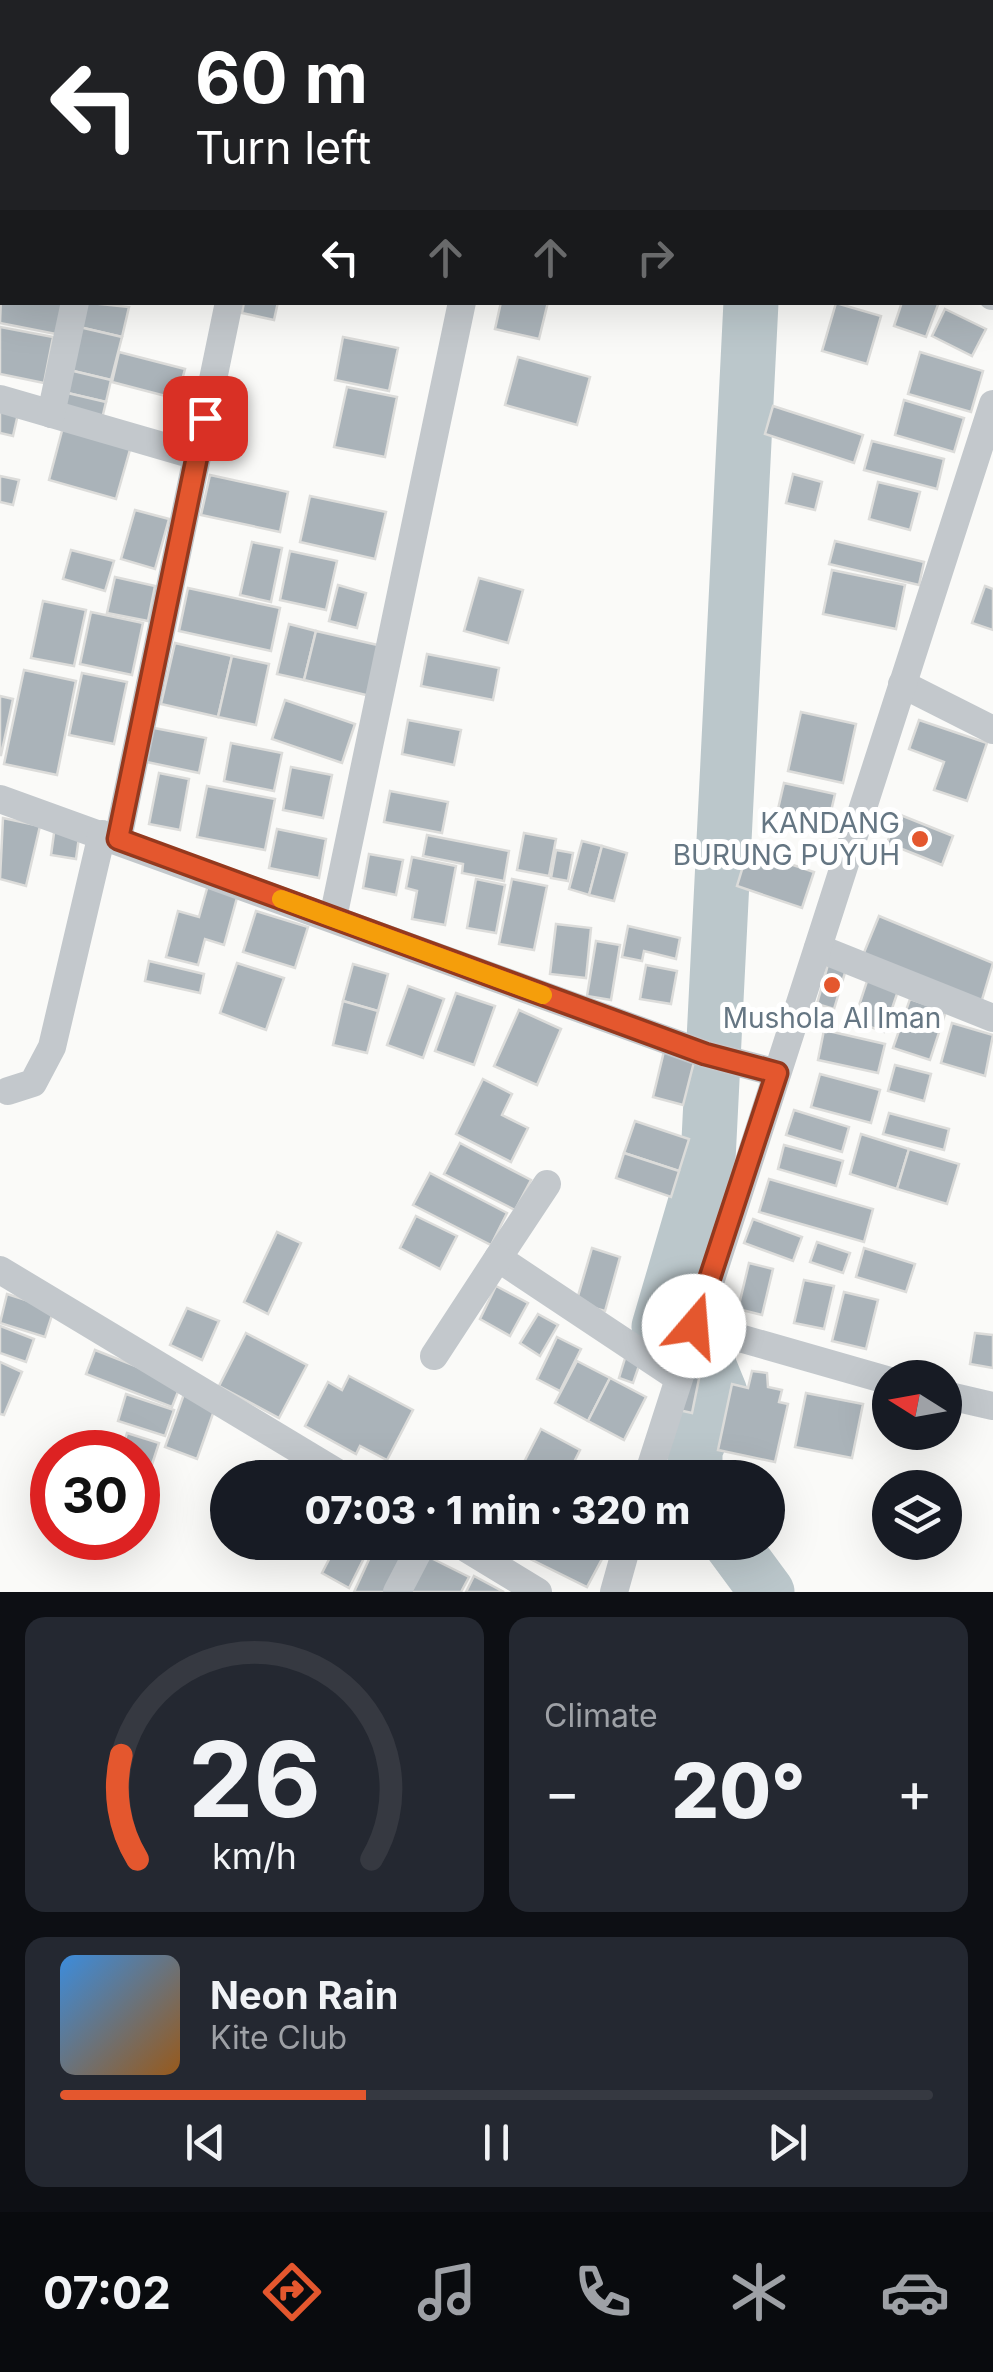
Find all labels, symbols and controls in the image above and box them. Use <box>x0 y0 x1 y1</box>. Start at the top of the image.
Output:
text: 60 m <box>195 35 368 120</box>
icon: left <box>30 40 160 170</box>
text: Turn left <box>195 120 371 175</box>
icon: left <box>313 230 368 285</box>
icon: ahead <box>418 230 473 285</box>
icon: ahead <box>523 230 578 285</box>
icon: right <box>628 230 683 285</box>
pin <box>163 376 248 461</box>
icon: arrive <box>178 391 233 446</box>
place label: KANDANG BURUNG PUYUH <box>673 806 900 872</box>
marker: KANDANG BURUNG PUYUH <box>909 828 931 850</box>
marker: Mushola Al Iman <box>821 974 843 996</box>
place label: Mushola Al Iman <box>723 1001 941 1035</box>
position arrow <box>642 1274 746 1378</box>
north arrow <box>872 1360 962 1450</box>
map controls <box>872 1360 962 1560</box>
speed limit sign: 30 <box>30 1430 160 1560</box>
button: layers <box>872 1470 962 1560</box>
text: 07:03 · 1 min · 320 m <box>305 1487 690 1533</box>
text: Climate <box>544 1696 658 1735</box>
text: 26 <box>188 1716 321 1842</box>
text: 20° <box>671 1745 806 1836</box>
text: − <box>544 1759 580 1825</box>
text: + <box>897 1759 933 1825</box>
text: km/h <box>212 1834 297 1878</box>
text: Neon Rain <box>210 1972 398 2018</box>
text: Kite Club <box>210 2018 347 2057</box>
icon: previous <box>178 2115 233 2170</box>
icon: pause <box>469 2115 524 2170</box>
icon: next <box>760 2115 815 2170</box>
icon: directions <box>257 2257 327 2327</box>
icon: music <box>412 2257 482 2327</box>
icon: phone <box>568 2257 638 2327</box>
icon: climate <box>724 2257 794 2327</box>
icon: car <box>880 2257 950 2327</box>
text: 07:02 <box>43 2265 171 2320</box>

